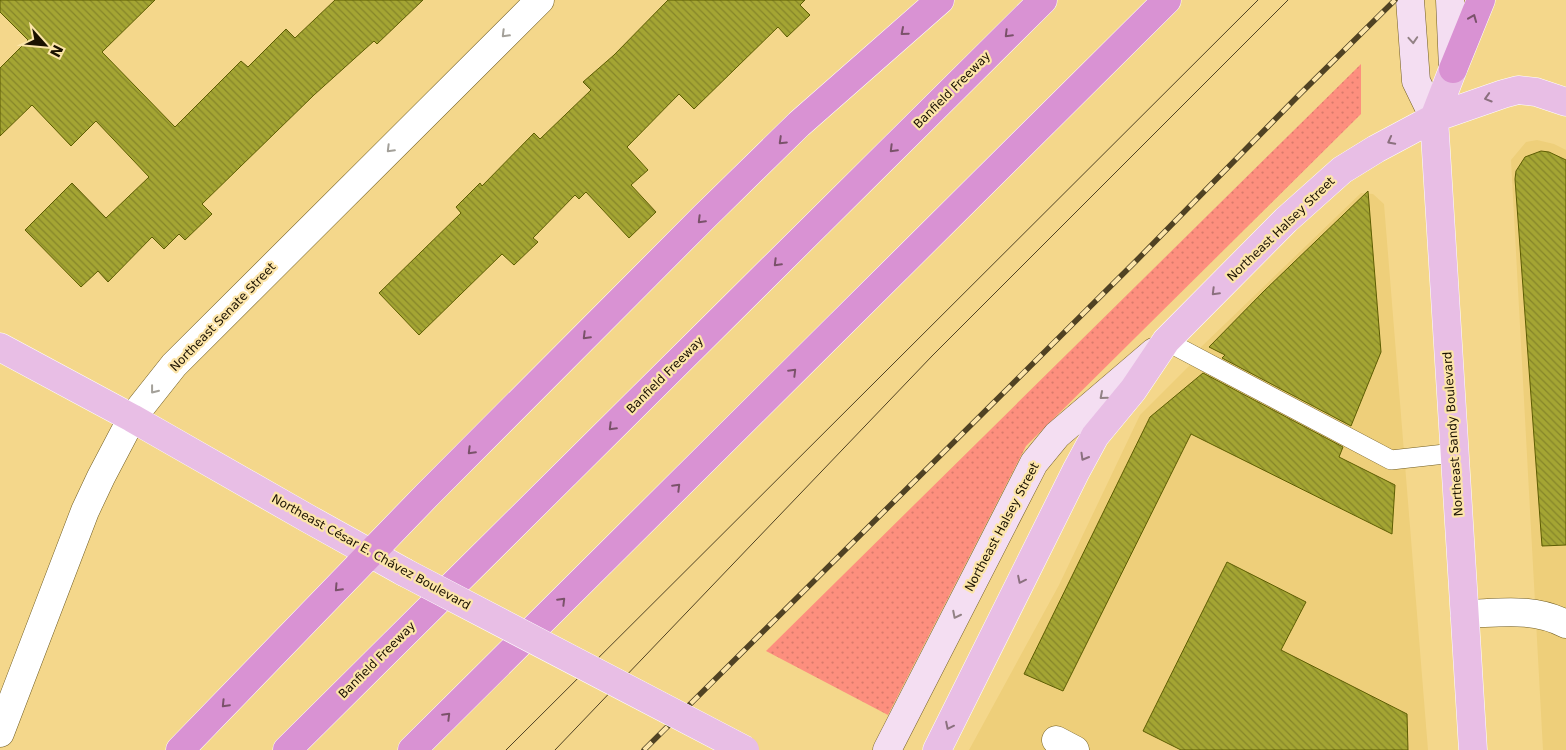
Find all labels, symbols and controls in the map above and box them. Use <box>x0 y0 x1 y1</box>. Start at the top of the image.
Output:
one-way arrow <box>1468 15 1478 23</box>
north arrow <box>20 20 70 70</box>
one-way arrow <box>900 26 909 35</box>
one-way arrow <box>1005 28 1014 37</box>
one-way arrow <box>502 29 511 38</box>
one-way arrow <box>1407 37 1418 45</box>
text: N <box>47 42 66 60</box>
street label: Banfield Freeway <box>911 49 993 131</box>
one-way arrow <box>1484 93 1493 103</box>
one-way arrow <box>779 135 788 144</box>
one-way arrow <box>1387 135 1396 145</box>
one-way arrow <box>387 143 396 152</box>
one-way arrow <box>889 143 898 152</box>
street label: Northeast Halsey Street <box>1224 174 1338 284</box>
one-way arrow <box>698 215 707 224</box>
one-way arrow <box>774 257 783 266</box>
street label: Northeast Senate Street <box>167 260 279 374</box>
one-way arrow <box>1212 286 1221 295</box>
one-way arrow <box>583 330 592 339</box>
street label: Banfield Freeway <box>624 334 706 416</box>
street label: Northeast Sandy Boulevard <box>1440 351 1466 517</box>
one-way arrow <box>787 369 796 378</box>
one-way arrow <box>152 384 160 393</box>
one-way arrow <box>1099 390 1108 399</box>
one-way arrow <box>609 421 618 430</box>
one-way arrow <box>468 445 477 454</box>
one-way arrow <box>1080 452 1090 461</box>
street label: Northeast Halsey Street <box>962 460 1042 594</box>
one-way arrow <box>672 483 681 492</box>
street label: Northeast César E. Chávez Boulevard <box>269 491 473 613</box>
one-way arrow <box>1017 575 1027 584</box>
one-way arrow <box>335 582 344 591</box>
one-way arrow <box>556 598 565 607</box>
one-way arrow <box>952 610 962 619</box>
street label: Banfield Freeway <box>336 619 418 701</box>
one-way arrow <box>222 698 231 707</box>
one-way arrow <box>441 712 450 721</box>
one-way arrow <box>945 721 955 730</box>

